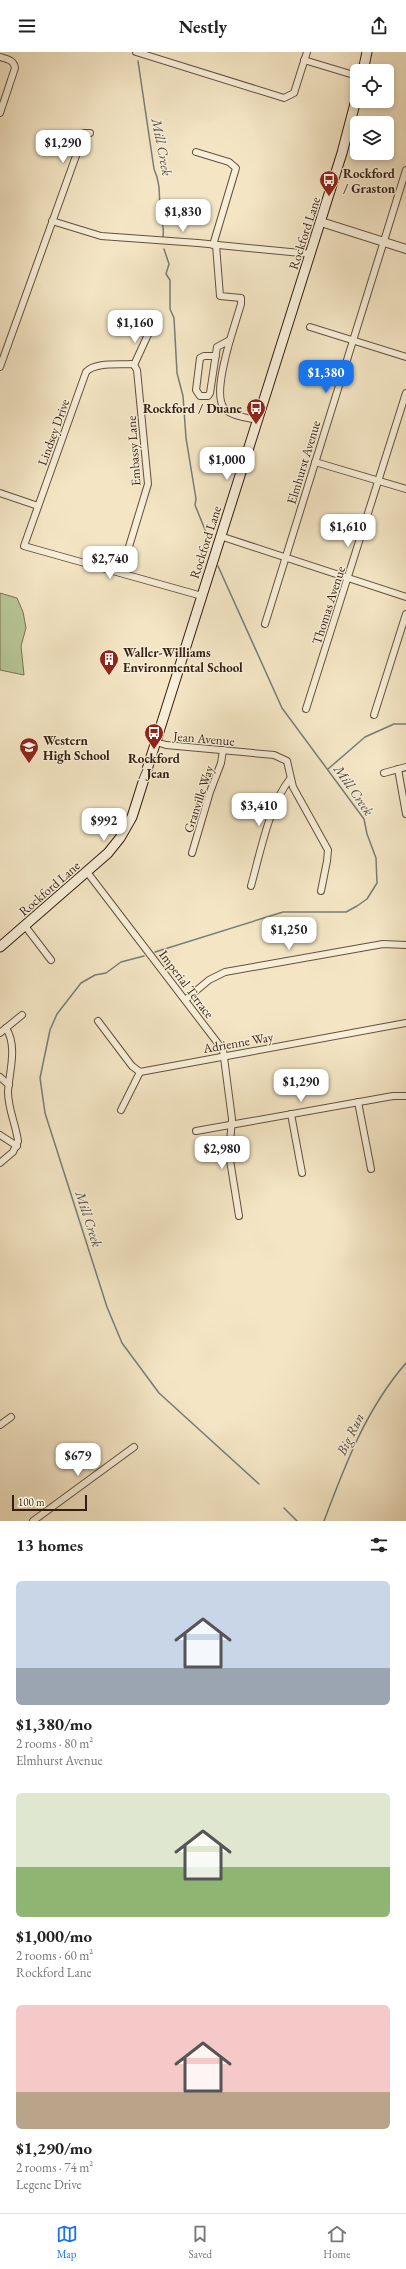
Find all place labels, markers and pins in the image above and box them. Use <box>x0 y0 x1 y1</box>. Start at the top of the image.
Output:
pin: $1,290 <box>30 130 96 164</box>
place label: Rockford / Graston <box>343 165 396 197</box>
bus stop icon: Rockford / Graston <box>318 169 340 197</box>
pin: $1,830 <box>150 199 216 233</box>
pin: $1,160 <box>102 310 168 344</box>
pin: $1,380 <box>293 360 359 394</box>
bus stop icon: Rockford / Duane <box>245 397 267 425</box>
place label: Rockford / Duane <box>143 400 243 417</box>
pin: $1,000 <box>194 447 260 481</box>
pin: $1,610 <box>315 514 381 548</box>
pin: $2,740 <box>77 546 143 580</box>
place label: Waller-Williams Environmental School <box>123 644 243 676</box>
building icon: Waller-Williams Environmental School <box>98 648 120 676</box>
bus stop icon: Rockford / Jean <box>143 722 165 750</box>
place label: Western High School <box>43 732 110 764</box>
school or university icon: Western High School <box>18 736 40 764</box>
place label: Rockford / Jean <box>128 750 181 782</box>
pin: $3,410 <box>226 793 292 827</box>
pin: $992 <box>80 808 128 842</box>
pin: $1,250 <box>256 917 322 951</box>
pin: $1,290 <box>268 1069 334 1103</box>
pin: $2,980 <box>189 1136 255 1170</box>
pin: $679 <box>54 1443 102 1477</box>

